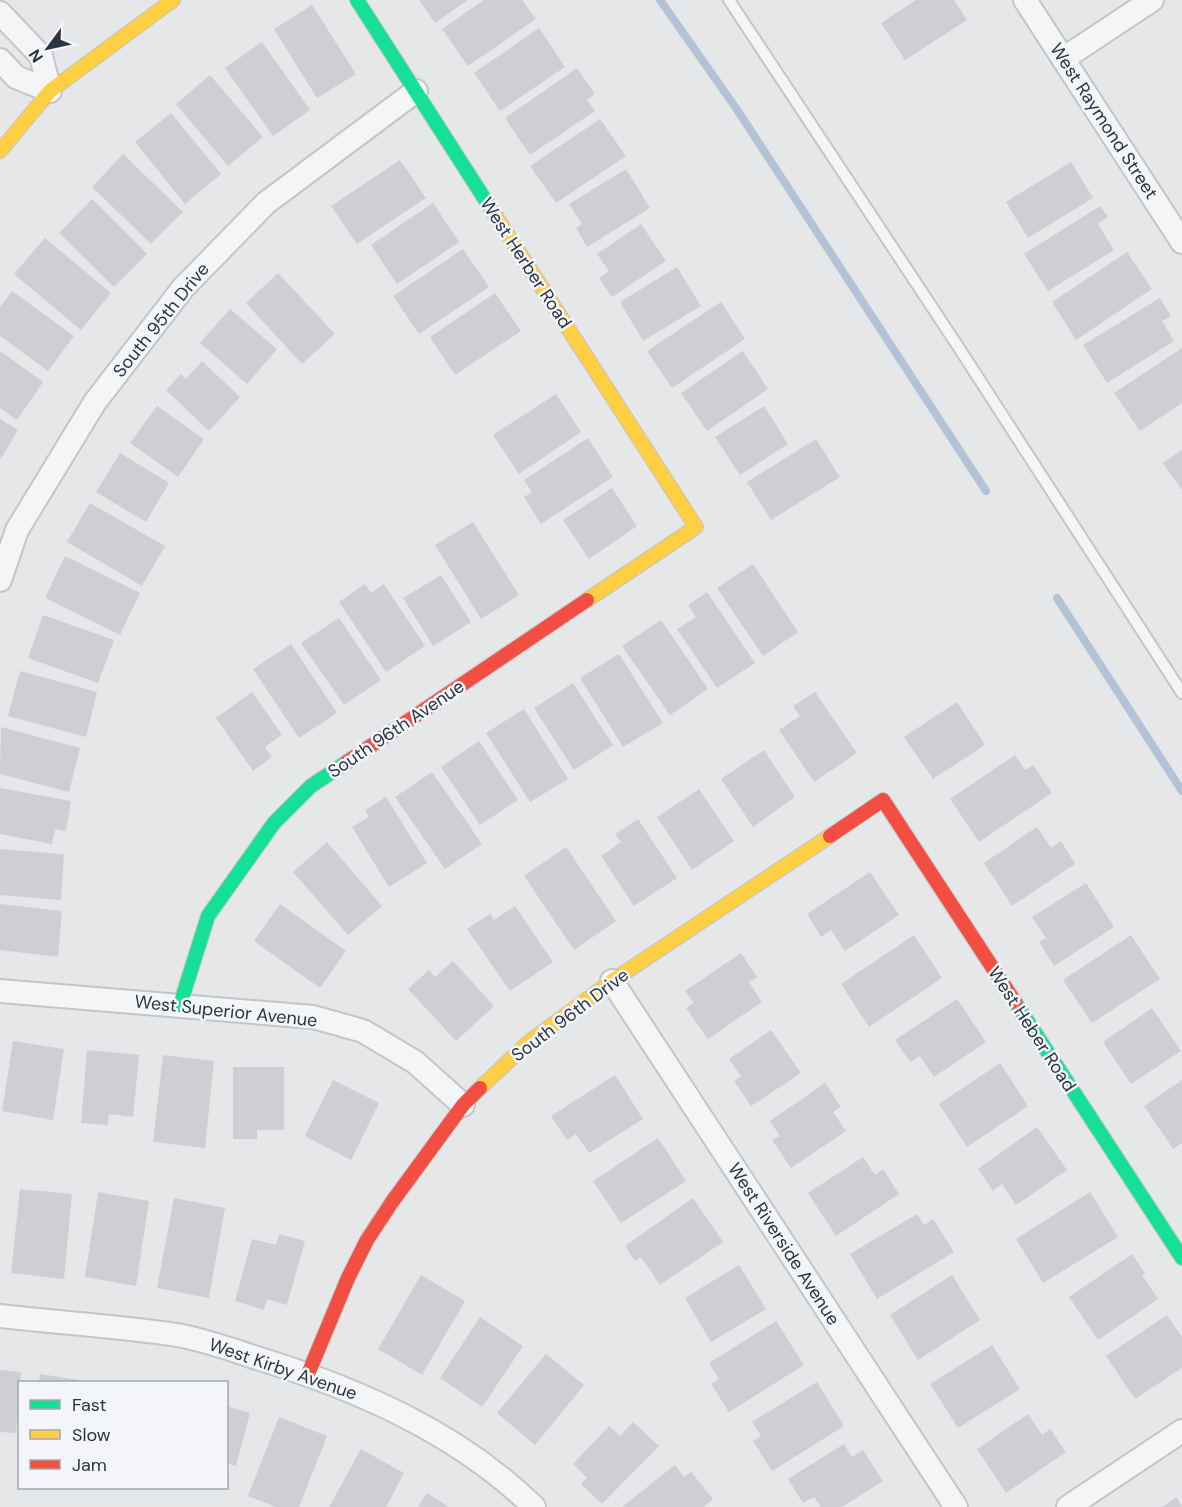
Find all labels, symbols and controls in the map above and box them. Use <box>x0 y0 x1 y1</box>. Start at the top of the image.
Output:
north arrow <box>18 18 78 78</box>
street label: West Raymond Street <box>1045 38 1163 204</box>
text: N <box>24 45 48 67</box>
street label: West Herber Road <box>475 193 577 333</box>
street label: South 95th Drive <box>107 258 215 382</box>
street label: South 96th Avenue <box>323 674 469 784</box>
street label: West Heber Road <box>983 962 1081 1096</box>
street label: South 96th Drive <box>506 963 634 1067</box>
street label: West Superior Avenue <box>133 989 319 1033</box>
street label: West Riverside Avenue <box>722 1158 846 1330</box>
street label: West Kirby Avenue <box>206 1332 360 1406</box>
legend <box>18 1381 228 1489</box>
text: Fast <box>72 1393 107 1417</box>
text: Slow <box>72 1423 111 1447</box>
text: Jam <box>72 1453 107 1477</box>

